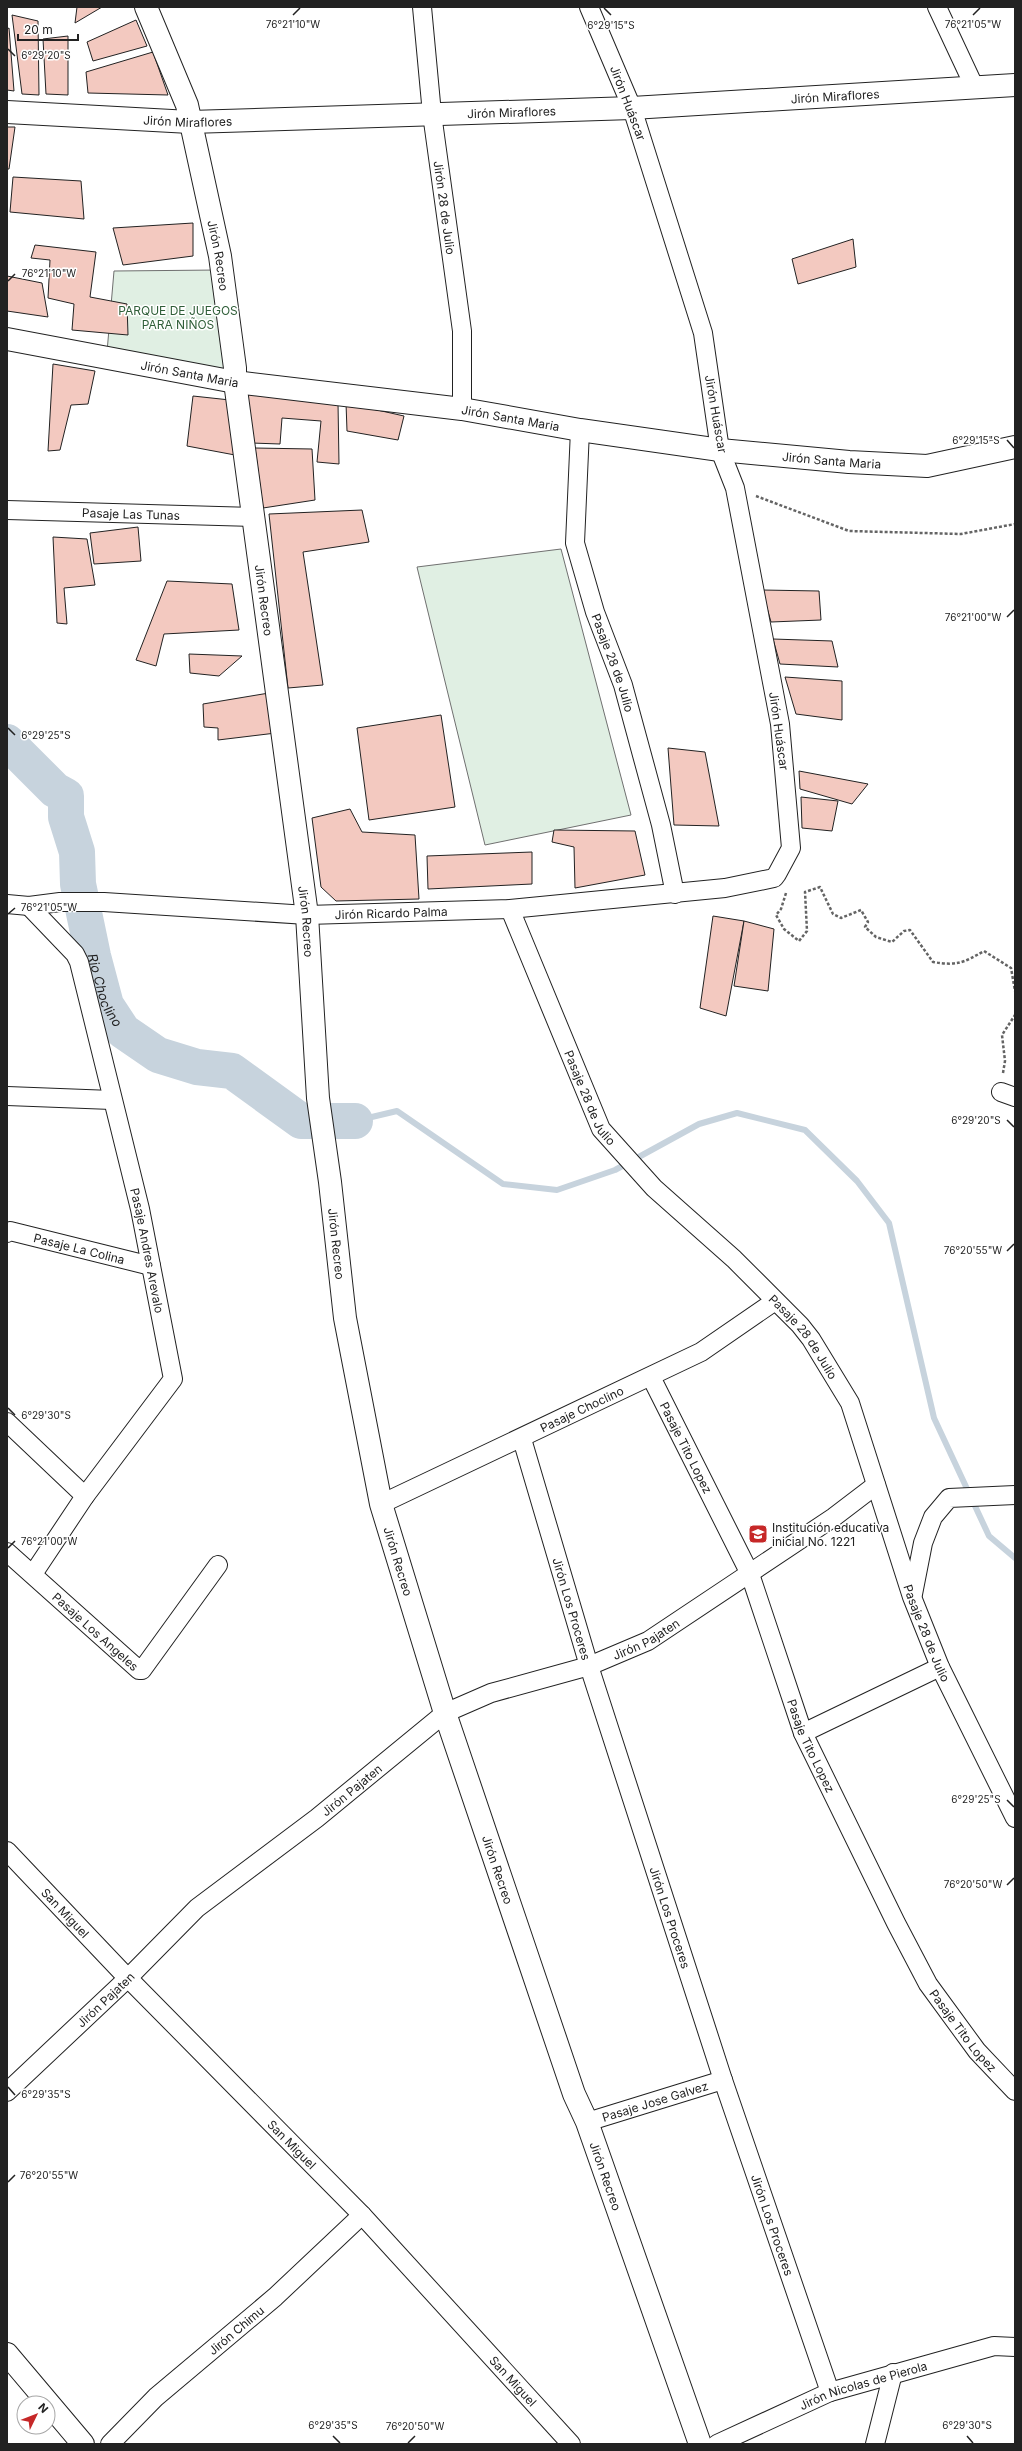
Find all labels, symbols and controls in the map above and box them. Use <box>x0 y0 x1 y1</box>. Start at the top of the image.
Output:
scale bar <box>18 16 78 42</box>
text: 76°21'10"W <box>266 18 320 30</box>
text: 76°21'05"W <box>945 18 1001 30</box>
text: 6°29'15"S <box>587 19 635 31</box>
text: 20 m <box>24 22 53 37</box>
text: 6°29'20"S <box>21 49 71 61</box>
street label: Jirón Huáscar <box>607 63 649 143</box>
street label: Jirón Miraflores <box>790 86 880 106</box>
street label: Jirón Miraflores <box>467 103 556 121</box>
street label: Jirón Miraflores <box>143 112 232 130</box>
street label: Jirón 28 de Julio <box>431 160 459 256</box>
street label: Jirón Recreo <box>205 219 232 292</box>
text: 76°21'10"W <box>22 267 76 279</box>
park label: PARQUE DE JUEGOS PARA NIÑOS <box>118 303 238 332</box>
street label: Jirón Santa Maria <box>140 357 240 390</box>
street label: Jirón Huáscar <box>702 374 730 455</box>
street label: Jirón Santa Maria <box>460 402 561 434</box>
text: 6°29'15"S <box>952 434 1000 446</box>
street label: Jirón Santa Maria <box>781 448 882 471</box>
street label: Pasaje Las Tunas <box>82 505 180 522</box>
street label: Jirón Recreo <box>252 564 277 637</box>
street label: Pasaje 28 de Julio <box>589 611 637 714</box>
text: 76°21'00"W <box>945 611 1001 623</box>
street label: Jirón Huáscar <box>766 691 792 772</box>
text: 6°29'25"S <box>21 729 71 741</box>
street label: Jirón Recreo <box>296 885 317 958</box>
text: 76°21'05"W <box>21 901 77 913</box>
street label: Jirón Ricardo Palma <box>335 903 448 922</box>
water label: Rio Choclino <box>85 952 126 1030</box>
street label: Pasaje 28 de Julio <box>562 1048 619 1148</box>
text: 6°29'20"S <box>951 1114 1001 1126</box>
street label: Pasaje Andres Arevalo <box>128 1186 168 1314</box>
street label: Jirón Recreo <box>325 1207 348 1280</box>
street label: Pasaje La Colina <box>32 1230 126 1267</box>
text: 76°20'55"W <box>944 1244 1002 1256</box>
street label: Pasaje 28 de Julio <box>766 1291 841 1382</box>
street label: Pasaje Choclino <box>537 1382 626 1435</box>
street label: Pasaje Tito Lopez <box>657 1399 716 1496</box>
text: 6°29'30"S <box>21 1409 71 1421</box>
place label: Institución educativa inicial No. 1221 <box>772 1520 889 1549</box>
school or university icon: Institución educativa inicial No. 1221 <box>747 1523 769 1545</box>
street label: Jirón Recreo <box>381 1525 416 1598</box>
text: 76°21'00"W <box>21 1535 77 1547</box>
street label: Jirón Los Proceres <box>550 1556 594 1662</box>
street label: Pasaje 28 de Julio <box>901 1582 954 1684</box>
street label: Pasaje Los Angeles <box>50 1589 142 1674</box>
street label: Jirón Pajaten <box>610 1615 682 1663</box>
street label: Pasaje Tito Lopez <box>785 1697 838 1795</box>
street label: Jirón Pajaten <box>318 1761 385 1819</box>
text: 6°29'25"S <box>951 1793 1001 1805</box>
street label: Jirón Recreo <box>479 1833 517 1906</box>
street label: Jirón Los Proceres <box>647 1865 694 1970</box>
text: 76°20'50"W <box>944 1878 1002 1890</box>
street label: San Miguel <box>38 1885 93 1941</box>
street label: Jirón Pajaten <box>73 1969 137 2030</box>
street label: Pasaje Tito Lopez <box>927 1986 1000 2075</box>
street label: Pasaje Jose Galvez <box>600 2078 710 2124</box>
text: 6°29'35"S <box>21 2088 71 2100</box>
street label: San Miguel <box>265 2117 320 2172</box>
street label: Jirón Recreo <box>587 2140 625 2212</box>
text: 76°20'55"W <box>20 2169 78 2181</box>
street label: Jirón Los Proceres <box>748 2172 797 2278</box>
street label: Jirón Chimu <box>205 2302 267 2358</box>
street label: San Miguel <box>487 2353 540 2409</box>
street label: Jirón Nicolas de Pierola <box>797 2358 929 2413</box>
north arrow <box>16 2395 56 2435</box>
text: N <box>35 2400 51 2416</box>
text: 6°29'35"S <box>308 2419 358 2431</box>
text: 6°29'30"S <box>942 2419 992 2431</box>
text: 76°20'50"W <box>386 2420 444 2432</box>

